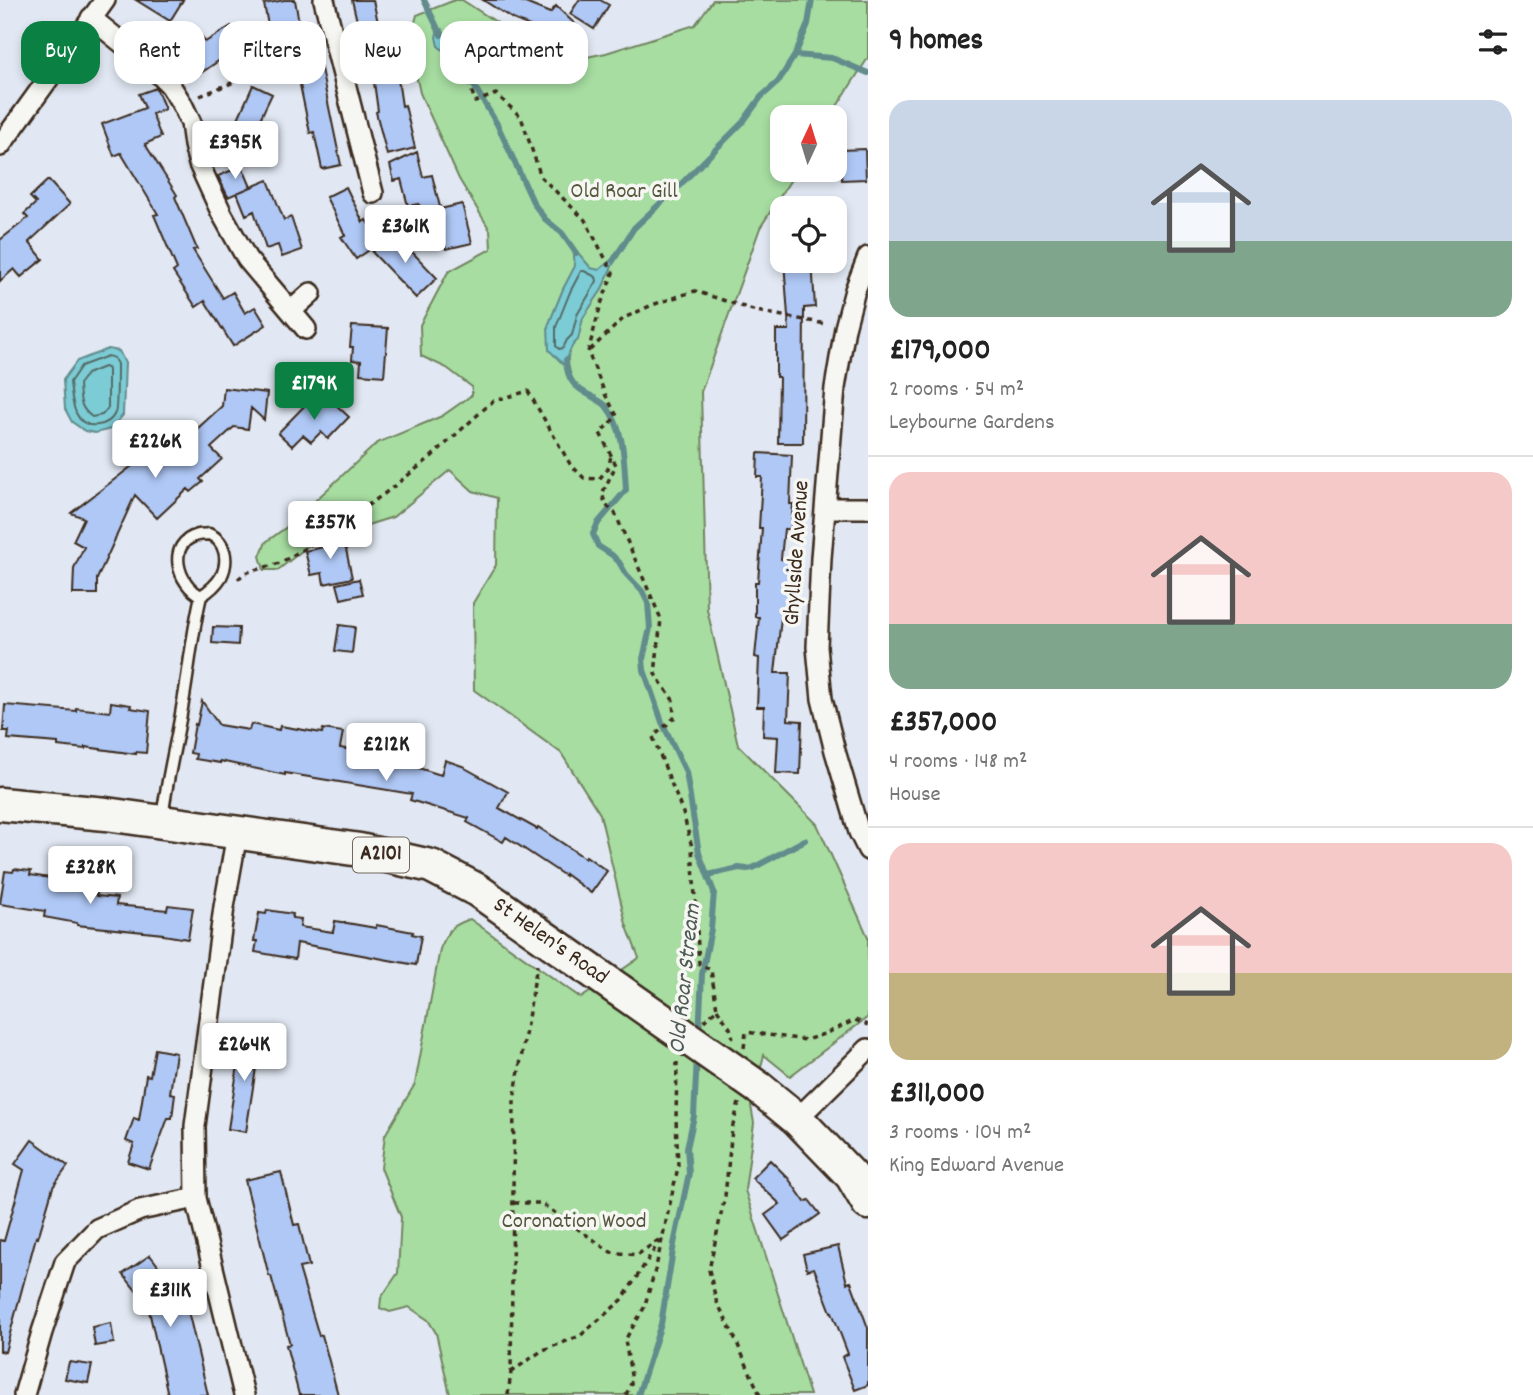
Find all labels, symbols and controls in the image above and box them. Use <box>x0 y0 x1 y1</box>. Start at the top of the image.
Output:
chip: Buy <box>21 21 100 84</box>
chip: Rent <box>114 21 205 84</box>
chip: Filters <box>219 21 326 84</box>
chip: New <box>340 21 426 84</box>
chip: Apartment <box>440 21 588 84</box>
text: 9 homes <box>889 21 983 64</box>
icon: filters <box>1474 23 1512 61</box>
north arrow <box>770 105 847 182</box>
map controls <box>770 105 847 273</box>
pin: £395K <box>186 122 284 181</box>
text: £395K <box>208 127 262 160</box>
icon: home <box>1138 145 1264 271</box>
park label: Old Roar Gill <box>570 176 678 209</box>
button: locate <box>770 196 847 273</box>
pin: £361K <box>356 205 454 265</box>
text: £361K <box>381 211 429 244</box>
text: £179,000 <box>889 331 991 374</box>
pin: £179K <box>265 362 363 422</box>
text: £179K <box>291 368 337 401</box>
text: 2 rooms · 54 m² <box>889 374 1024 407</box>
text: Leybourne Gardens <box>889 407 1055 440</box>
pin: £226K <box>106 420 204 480</box>
text: £226K <box>128 426 182 459</box>
street label: Ghyllside Avenue <box>776 479 820 627</box>
pin: £357K <box>281 502 379 561</box>
text: £357K <box>304 507 356 540</box>
icon: home <box>1138 517 1264 643</box>
text: £357,000 <box>889 703 997 746</box>
pin: £212K <box>337 724 435 783</box>
text: £212K <box>362 729 410 762</box>
text: 4 rooms · 148 m² <box>889 746 1027 779</box>
text: House <box>889 779 941 812</box>
road number: A2101 <box>353 838 409 872</box>
pin: £328K <box>41 846 139 906</box>
text: £328K <box>64 852 116 885</box>
icon: home <box>1138 888 1264 1014</box>
street label: St Helen's Road <box>485 890 615 994</box>
water label: Old Roar Stream <box>661 902 711 1056</box>
pin: £264K <box>195 1024 293 1083</box>
text: £264K <box>218 1029 271 1062</box>
text: £311,000 <box>889 1074 985 1117</box>
text: 3 rooms · 104 m² <box>889 1117 1031 1150</box>
text: King Edward Avenue <box>889 1150 1064 1183</box>
park label: Coronation Wood <box>501 1206 647 1239</box>
pin: £311K <box>121 1270 219 1329</box>
text: £311K <box>149 1275 191 1308</box>

